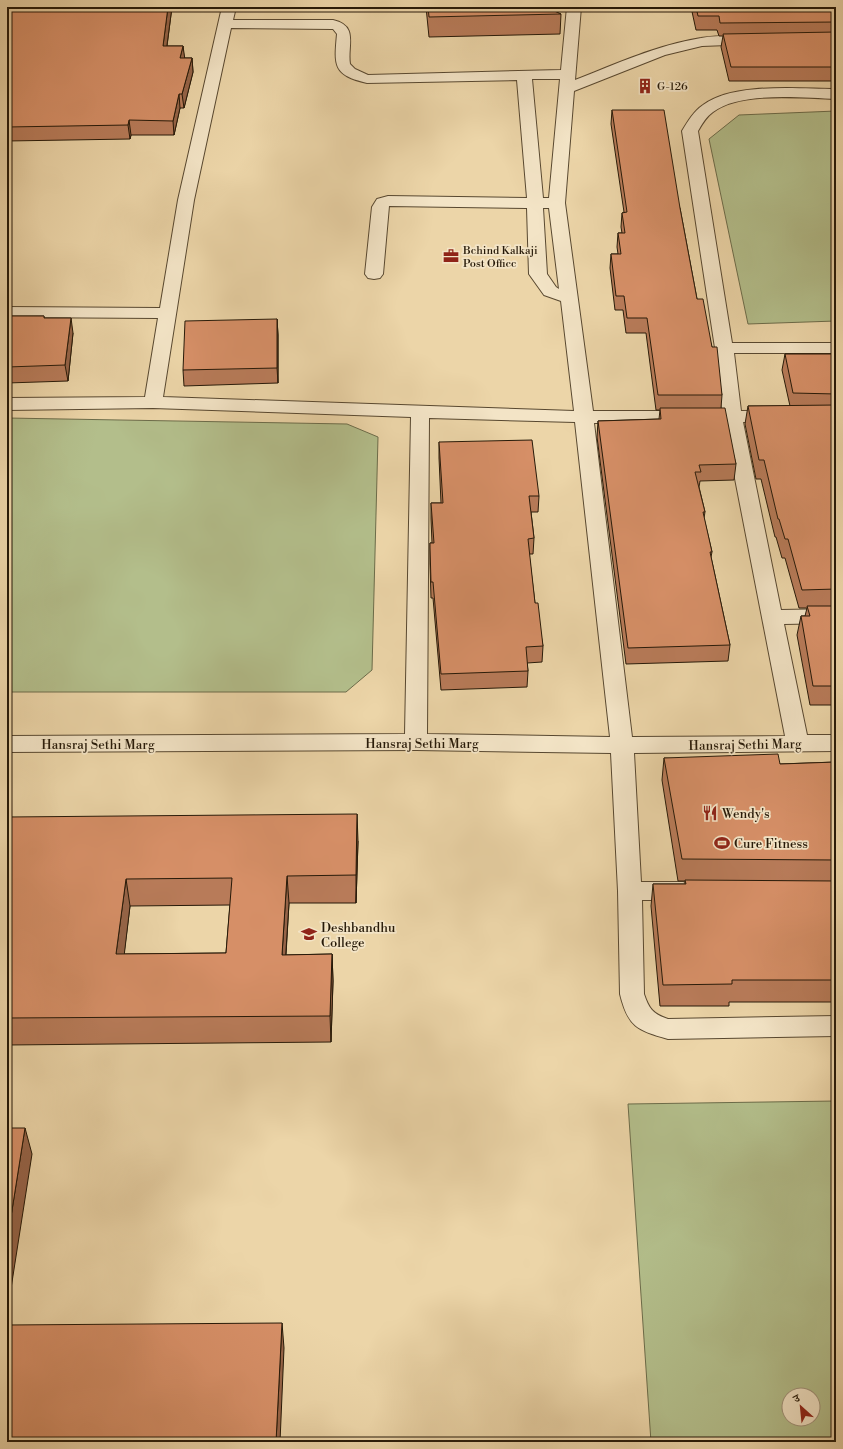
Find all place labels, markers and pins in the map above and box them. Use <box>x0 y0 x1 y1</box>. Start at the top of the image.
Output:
building icon: G-126 <box>636 77 654 95</box>
place label: G-126 <box>657 80 688 94</box>
place label: Behind Kalkaji Post Office <box>462 244 538 271</box>
office icon: Behind Kalkaji Post Office <box>442 247 460 265</box>
restaurant icon: Wendy's <box>701 804 719 822</box>
place label: Wendy's <box>721 806 770 822</box>
sports icon: Cure Fitness <box>713 834 731 852</box>
place label: Cure Fitness <box>734 836 808 852</box>
place label: Deshbandhu College <box>321 920 396 951</box>
school or university icon: Deshbandhu College <box>300 925 318 943</box>

